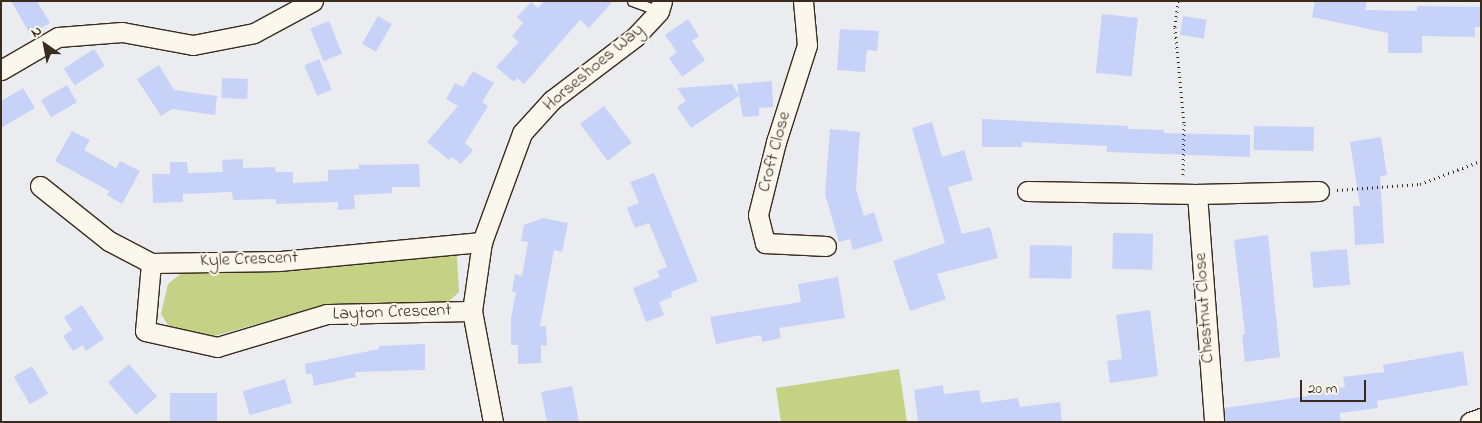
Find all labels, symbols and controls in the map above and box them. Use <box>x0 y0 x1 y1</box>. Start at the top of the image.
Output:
north arrow <box>20 20 70 70</box>
street label: Horseshoes Way <box>539 20 649 116</box>
text: N <box>27 21 46 43</box>
street label: Croft Close <box>754 109 796 195</box>
street label: Kyle Crescent <box>200 247 298 273</box>
street label: Chestnut Close <box>1190 252 1220 364</box>
street label: Layton Crescent <box>332 300 452 326</box>
scale bar <box>1302 370 1368 402</box>
text: 20 m <box>1308 378 1337 400</box>

